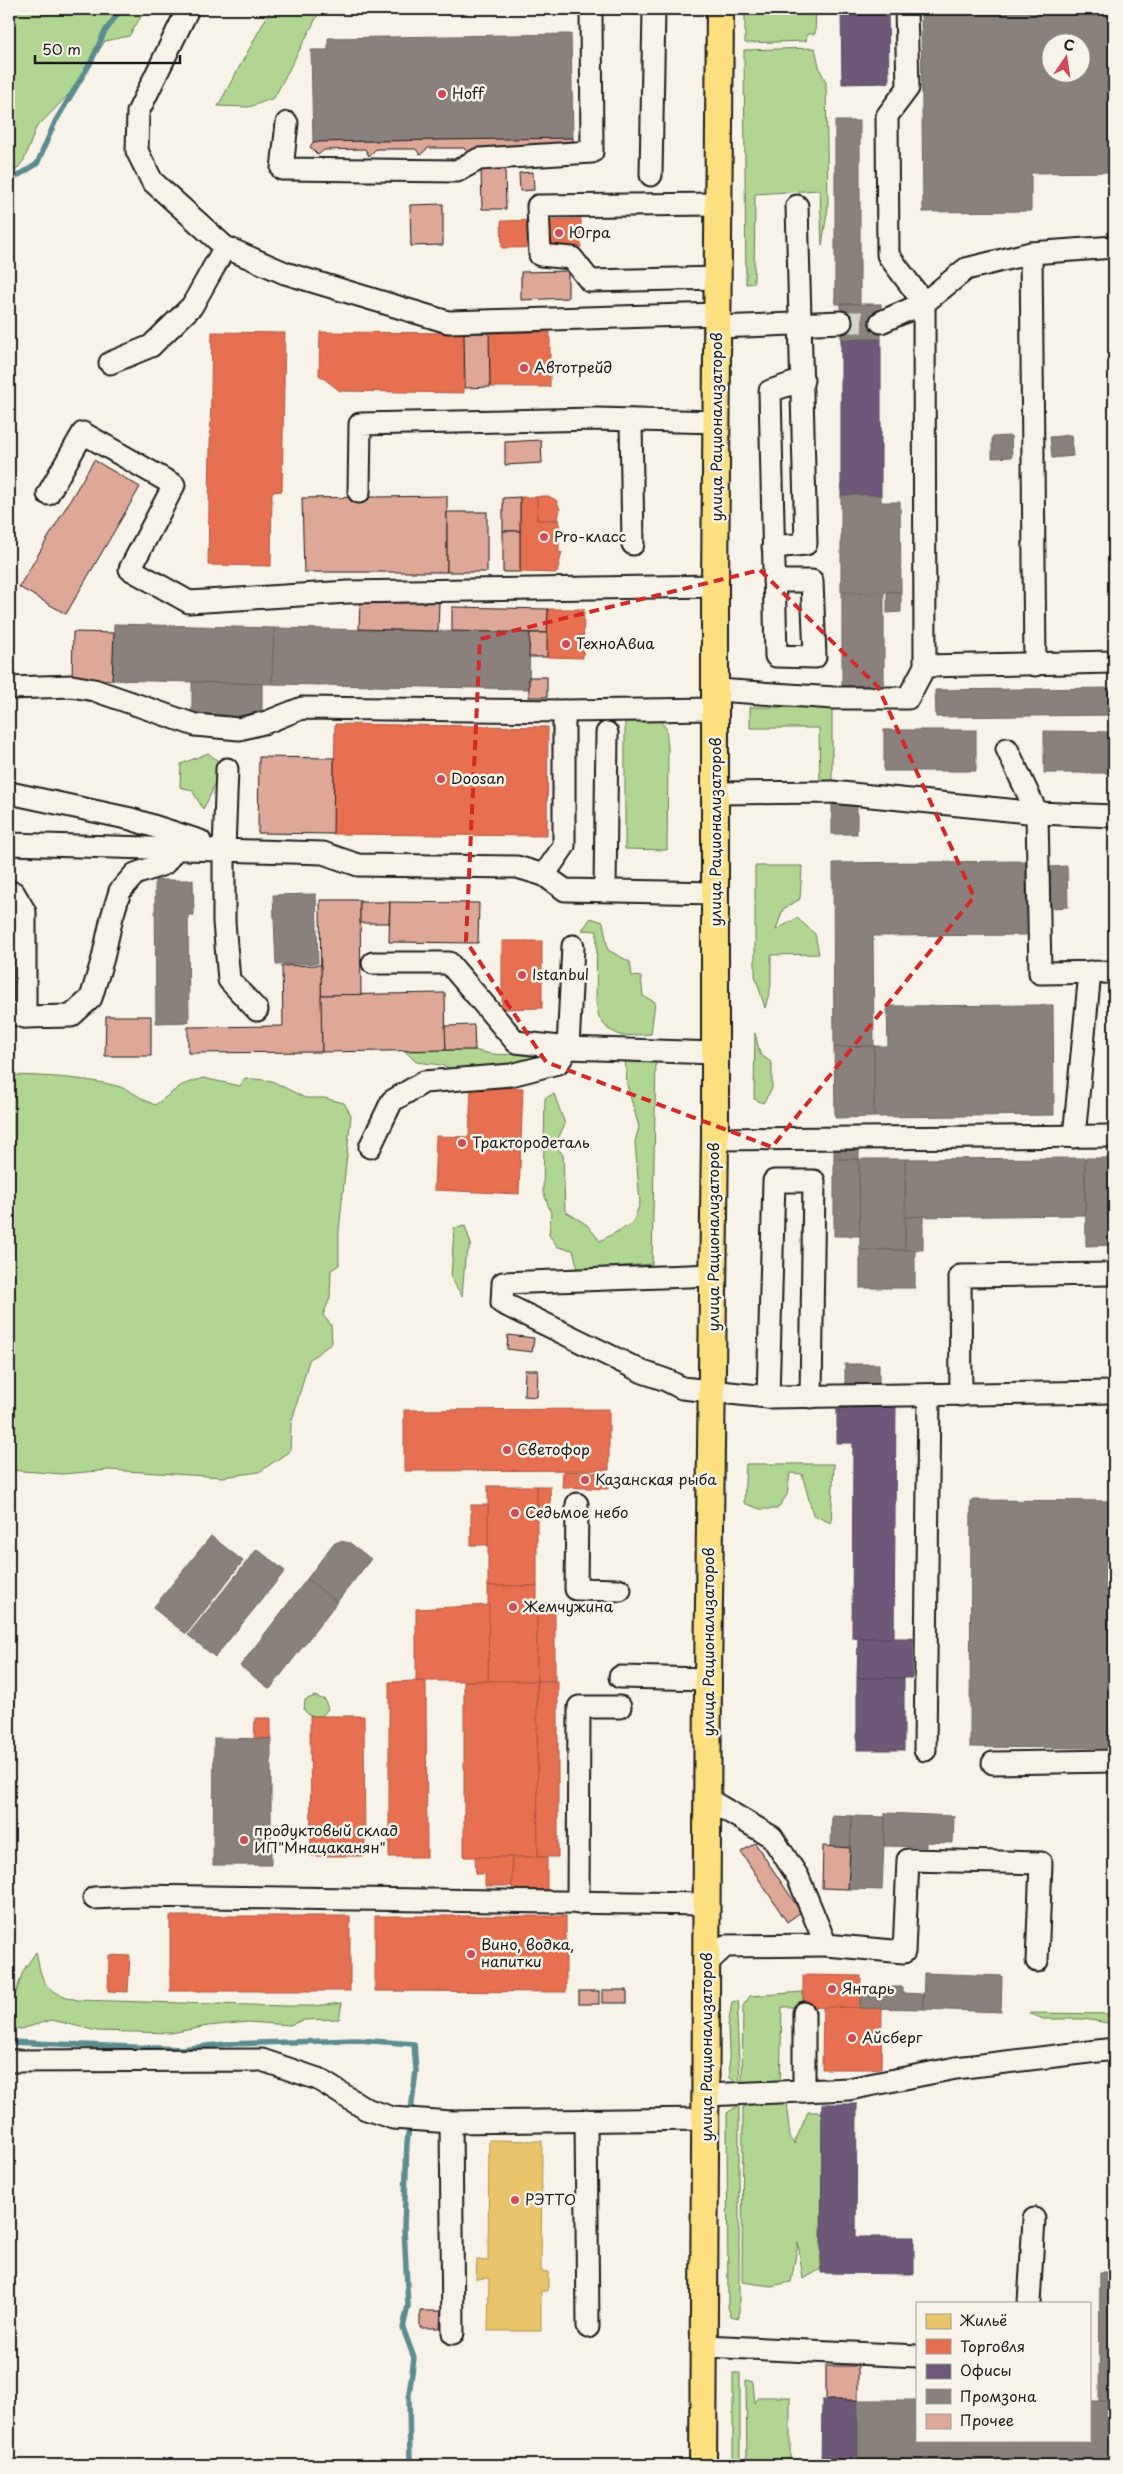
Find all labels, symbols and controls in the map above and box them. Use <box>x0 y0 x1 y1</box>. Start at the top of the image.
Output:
scale bar <box>35 32 180 64</box>
north arrow <box>1040 32 1090 82</box>
text: С <box>1062 33 1077 56</box>
text: 50 m <box>42 37 81 60</box>
place label: Hoff <box>452 81 485 104</box>
marker: Hoff <box>436 88 448 100</box>
place label: Югра <box>569 220 611 243</box>
marker: Югра <box>553 227 565 239</box>
street label: улица Рационализаторов <box>704 332 727 522</box>
place label: Автотрейд <box>534 355 612 378</box>
marker: Автотрейд <box>518 362 530 374</box>
place label: Pro-класс <box>554 524 627 547</box>
marker: Pro-класс <box>538 531 550 543</box>
place label: ТехноАвиа <box>576 631 655 654</box>
marker: ТехноАвиа <box>560 638 572 650</box>
street label: улица Рационализаторов <box>703 737 726 927</box>
place label: Doosan <box>451 766 505 789</box>
marker: Doosan <box>435 773 447 785</box>
place label: Istanbul <box>532 962 589 985</box>
marker: Istanbul <box>516 969 528 981</box>
place label: Трактородеталь <box>472 1130 590 1153</box>
marker: Трактородеталь <box>456 1137 468 1149</box>
street label: улица Рационализаторов <box>701 1142 724 1332</box>
place label: Светофор <box>517 1437 590 1460</box>
marker: Светофор <box>501 1444 513 1456</box>
place label: Казанская рыба <box>595 1467 717 1490</box>
marker: Казанская рыба <box>579 1474 591 1486</box>
place label: Седьмое небо <box>525 1500 628 1523</box>
marker: Седьмое небо <box>509 1507 521 1519</box>
street label: улица Рационализаторов <box>696 1547 719 1737</box>
place label: Жемчужина <box>523 1594 614 1617</box>
marker: Жемчужина <box>507 1601 519 1613</box>
place label: продуктовый склад ИП"Мнацаканян" <box>254 1818 398 1858</box>
marker: продуктовый склад ИП"Мнацаканян" <box>238 1834 250 1846</box>
place label: Вино, водка, напитки <box>481 1932 574 1972</box>
marker: Вино, водка, напитки <box>465 1948 477 1960</box>
street label: улица Рационализаторов <box>694 1952 717 2142</box>
place label: Янтарь <box>842 1976 895 1999</box>
marker: Янтарь <box>826 1983 838 1995</box>
place label: Айсберг <box>862 2025 923 2048</box>
marker: Айсберг <box>846 2032 858 2044</box>
place label: РЭТТО <box>525 2187 576 2210</box>
marker: РЭТТО <box>509 2194 521 2206</box>
legend <box>916 2302 1090 2442</box>
text: Жильё <box>959 2308 1007 2331</box>
text: Торговля <box>960 2334 1025 2357</box>
text: Офисы <box>960 2358 1012 2381</box>
text: Промзона <box>960 2384 1037 2407</box>
text: Прочее <box>960 2408 1014 2431</box>

